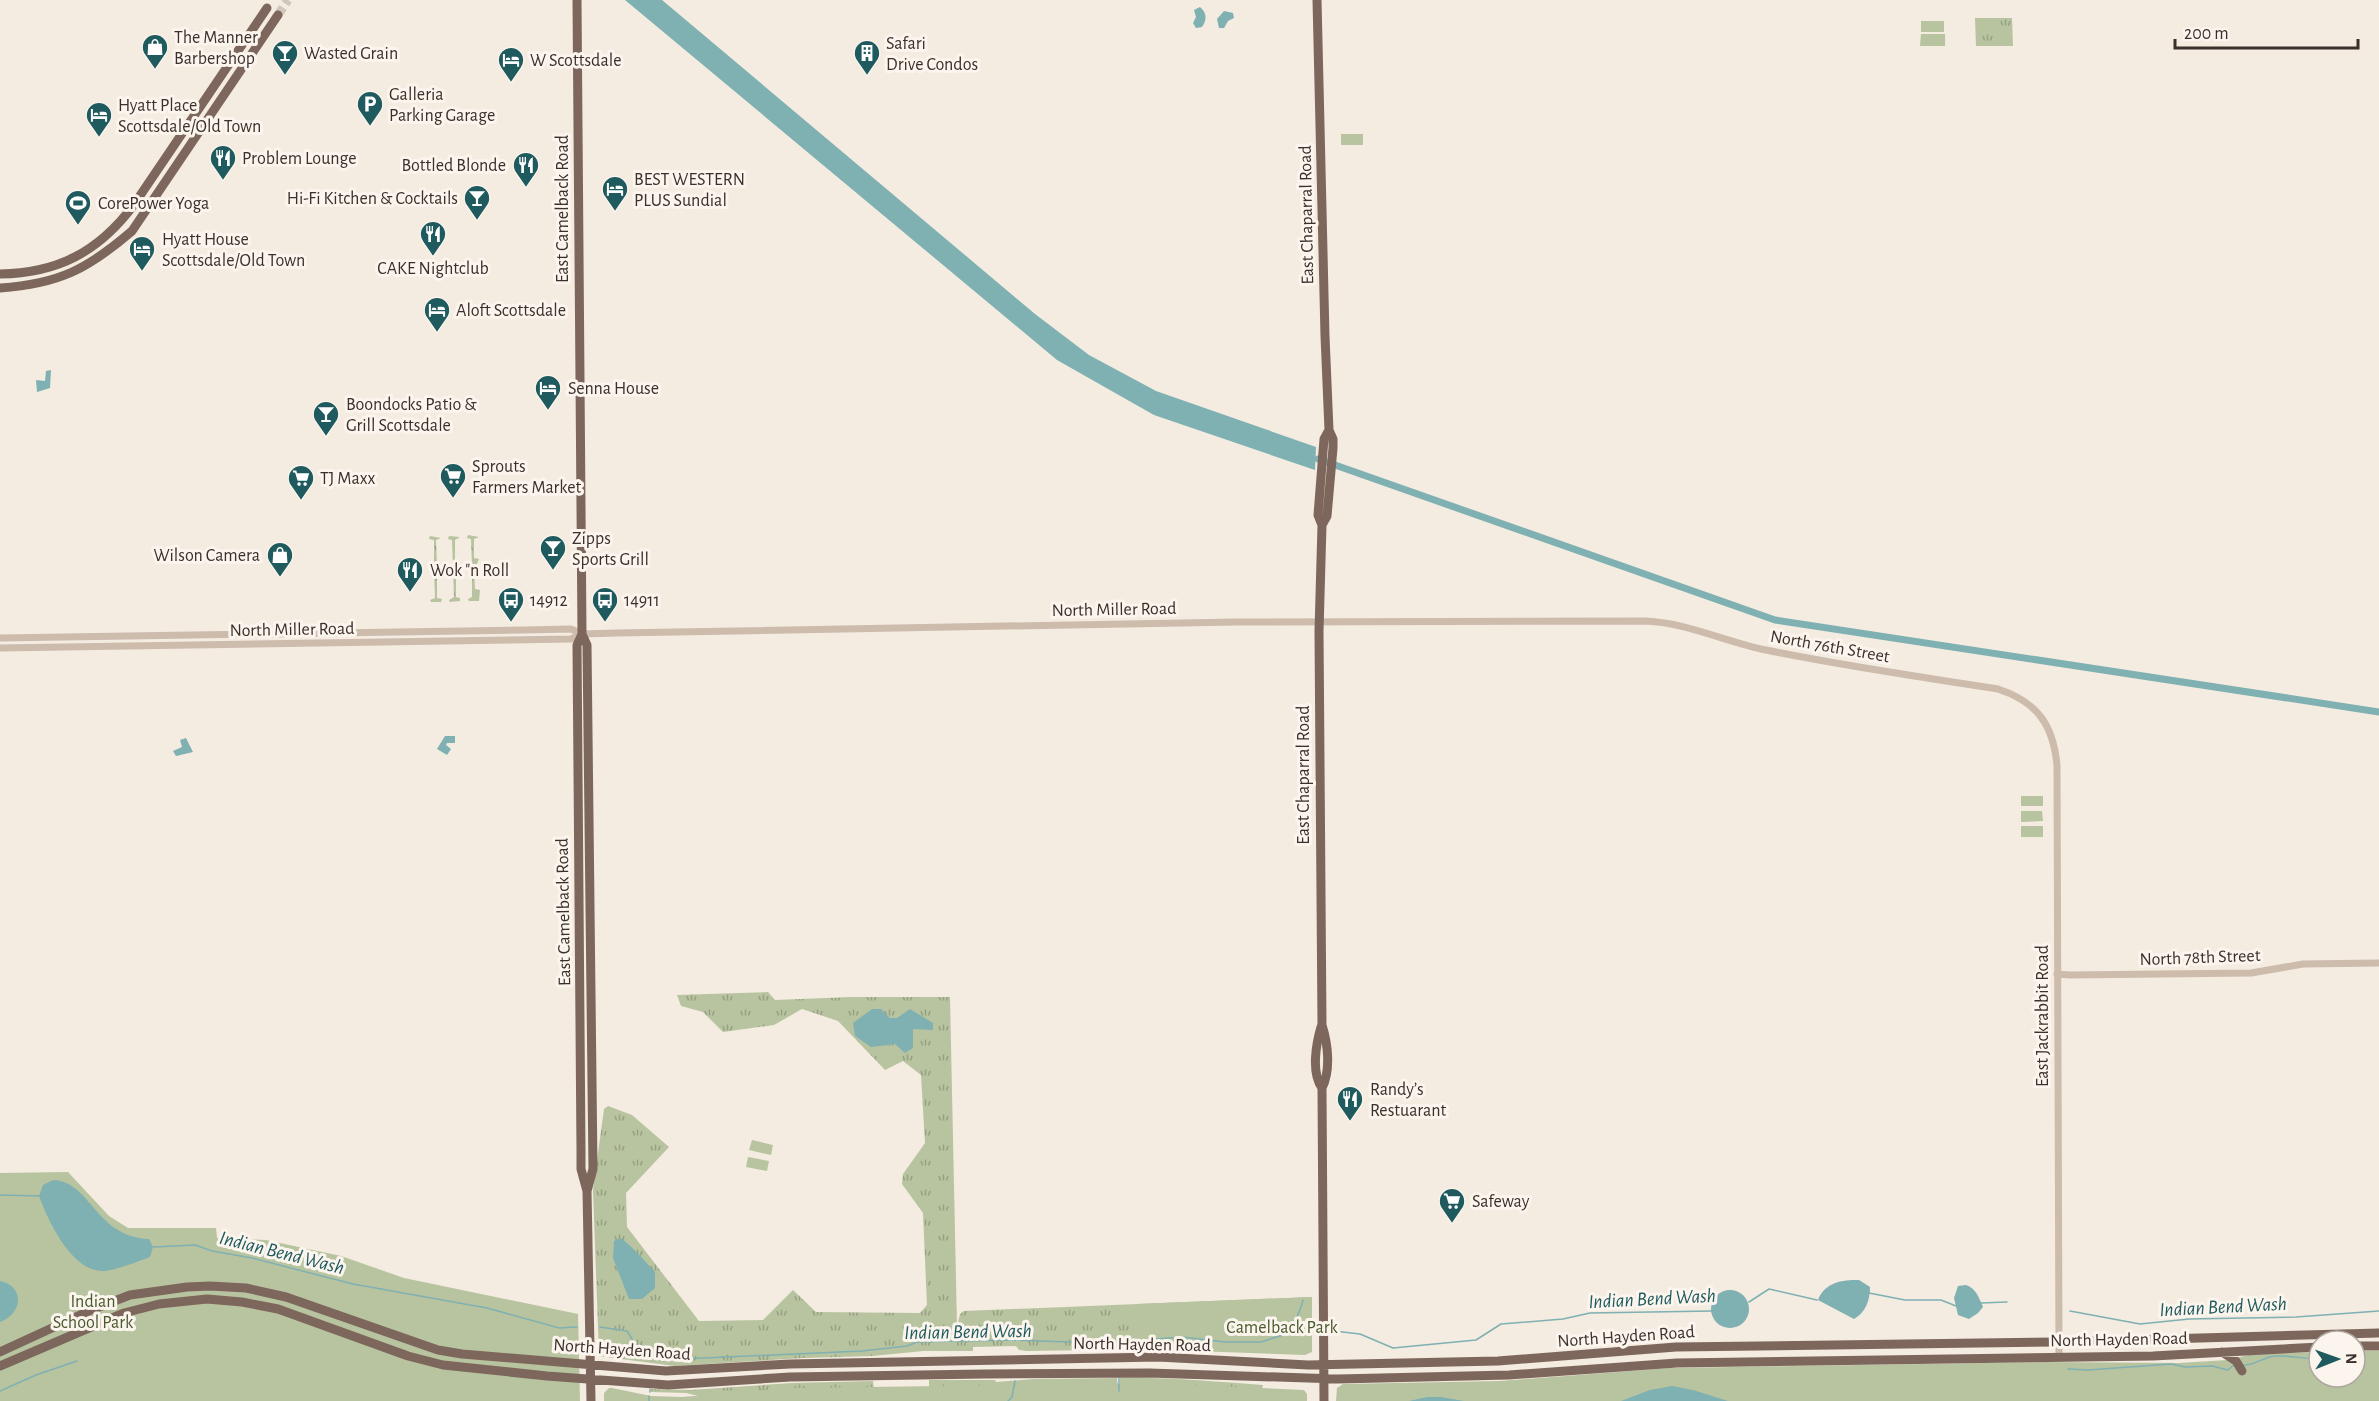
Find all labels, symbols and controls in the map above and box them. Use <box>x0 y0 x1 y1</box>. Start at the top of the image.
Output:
scale bar <box>2175 12 2358 50</box>
text: 200 m <box>2184 25 2229 43</box>
place label: The Manner Barbershop <box>174 29 258 68</box>
shop icon: The Manner Barbershop <box>140 32 170 70</box>
place label: Safari Drive Condos <box>886 35 978 74</box>
bar icon: Wasted Grain <box>270 38 300 76</box>
building icon: Safari Drive Condos <box>852 38 882 76</box>
place label: Wasted Grain <box>304 45 398 63</box>
hotel icon: W Scottsdale <box>496 45 526 83</box>
place label: W Scottsdale <box>530 52 621 70</box>
place label: Galleria Parking Garage <box>389 86 495 125</box>
parking icon: Galleria Parking Garage <box>355 89 385 127</box>
place label: Hyatt Place Scottsdale/Old Town <box>118 97 261 136</box>
hotel icon: Hyatt Place Scottsdale/Old Town <box>84 100 114 138</box>
street label: East Camelback Road <box>554 135 572 283</box>
restaurant icon: Problem Lounge <box>208 143 238 181</box>
street label: East Chaparral Road <box>1297 145 1317 285</box>
place label: Problem Lounge <box>242 150 357 168</box>
restaurant icon: Bottled Blonde <box>511 150 541 188</box>
place label: Bottled Blonde <box>401 157 506 175</box>
place label: BEST WESTERN PLUS Sundial <box>634 171 745 210</box>
hotel icon: BEST WESTERN PLUS Sundial <box>600 174 630 212</box>
bar icon: Hi-Fi Kitchen & Cocktails <box>462 183 492 221</box>
sports icon: CorePower Yoga <box>63 188 93 226</box>
place label: Hi-Fi Kitchen & Cocktails <box>287 190 458 208</box>
place label: CorePower Yoga <box>98 195 209 213</box>
restaurant icon: CAKE Nightclub <box>418 219 448 257</box>
place label: Hyatt House Scottsdale/Old Town <box>162 231 305 270</box>
hotel icon: Hyatt House Scottsdale/Old Town <box>127 234 157 272</box>
place label: CAKE Nightclub <box>377 260 489 278</box>
hotel icon: Aloft Scottsdale <box>422 295 452 333</box>
place label: Aloft Scottsdale <box>456 302 566 320</box>
hotel icon: Senna House <box>533 373 563 411</box>
place label: Senna House <box>568 380 659 398</box>
place label: Boondocks Patio & Grill Scottsdale <box>346 396 477 435</box>
bar icon: Boondocks Patio & Grill Scottsdale <box>311 399 341 437</box>
place label: Sprouts Farmers Market <box>472 458 582 497</box>
supermarket icon: Sprouts Farmers Market <box>438 461 468 499</box>
supermarket icon: TJ Maxx <box>286 463 316 501</box>
place label: TJ Maxx <box>320 470 376 488</box>
place label: Zipps Sports Grill <box>572 530 649 569</box>
bar icon: Zipps Sports Grill <box>538 533 568 571</box>
shop icon: Wilson Camera <box>265 540 295 578</box>
place label: Wilson Camera <box>153 547 260 565</box>
restaurant icon: Wok "n Roll <box>395 555 425 593</box>
place label: Wok "n Roll <box>430 562 509 580</box>
bus stop icon: 14912 <box>496 585 526 623</box>
bus stop icon: 14911 <box>590 585 620 623</box>
place label: 14912 <box>530 592 568 610</box>
place label: 14911 <box>624 592 660 610</box>
street label: North Miller Road <box>1051 600 1177 620</box>
street label: North Miller Road <box>229 620 355 640</box>
street label: North 76th Street <box>1769 628 1891 666</box>
street label: East Chaparral Road <box>1295 705 1313 845</box>
street label: East Camelback Road <box>554 838 574 986</box>
street label: East Jackrabbit Road <box>2034 945 2052 1087</box>
street label: North 78th Street <box>2139 947 2261 969</box>
place label: Randy’s Restuarant <box>1370 1081 1446 1120</box>
restaurant icon: Randy’s Restuarant <box>1335 1084 1365 1122</box>
supermarket icon: Safeway <box>1437 1186 1467 1224</box>
place label: Safeway <box>1472 1193 1530 1211</box>
water label: Indian Bend Wash <box>217 1228 346 1278</box>
water label: Indian Bend Wash <box>1588 1286 1716 1312</box>
park label: Indian School Park <box>53 1293 134 1332</box>
water label: Indian Bend Wash <box>2159 1294 2287 1320</box>
park label: Camelback Park <box>1226 1319 1338 1337</box>
water label: Indian Bend Wash <box>904 1321 1032 1343</box>
street label: North Hayden Road <box>1557 1323 1695 1351</box>
north arrow <box>2307 1329 2367 1389</box>
street label: North Hayden Road <box>2050 1330 2188 1350</box>
street label: North Hayden Road <box>1073 1335 1211 1355</box>
street label: North Hayden Road <box>553 1336 691 1364</box>
text: N <box>2343 1353 2359 1364</box>

